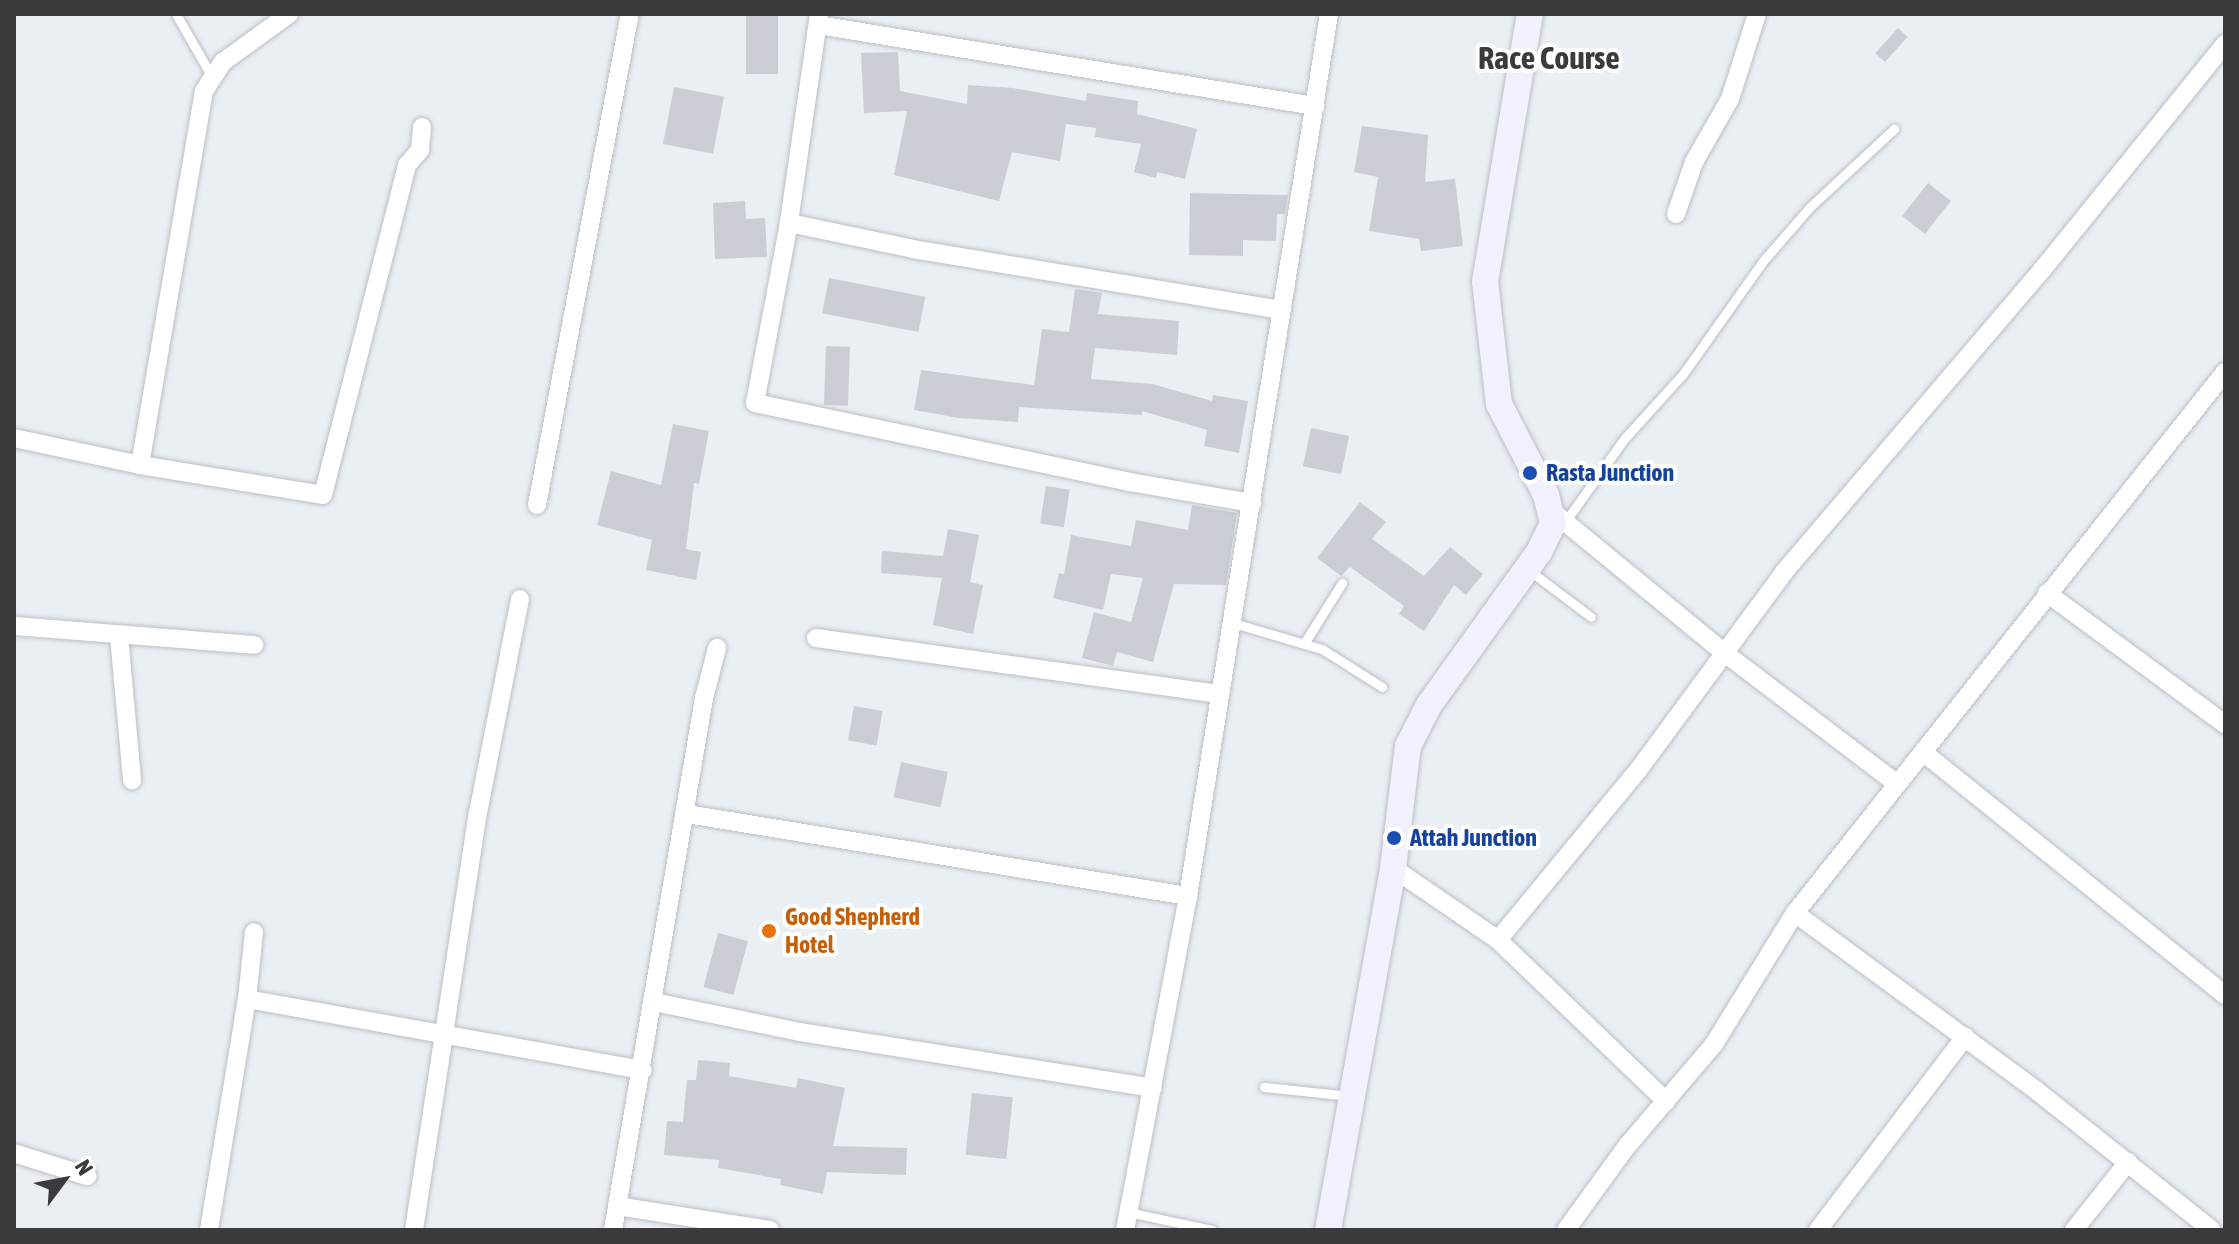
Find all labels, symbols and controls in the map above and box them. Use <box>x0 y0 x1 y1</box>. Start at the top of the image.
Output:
district label: Race Course <box>1478 39 1620 77</box>
place label: Rasta Junction <box>1546 459 1674 487</box>
marker: Rasta Junction <box>1521 464 1539 482</box>
place label: Attah Junction <box>1410 824 1537 852</box>
marker: Attah Junction <box>1385 829 1403 847</box>
place label: Good Shepherd Hotel <box>785 903 920 959</box>
marker: Good Shepherd Hotel <box>760 922 778 940</box>
north arrow <box>24 1140 104 1220</box>
text: N <box>70 1155 99 1180</box>

